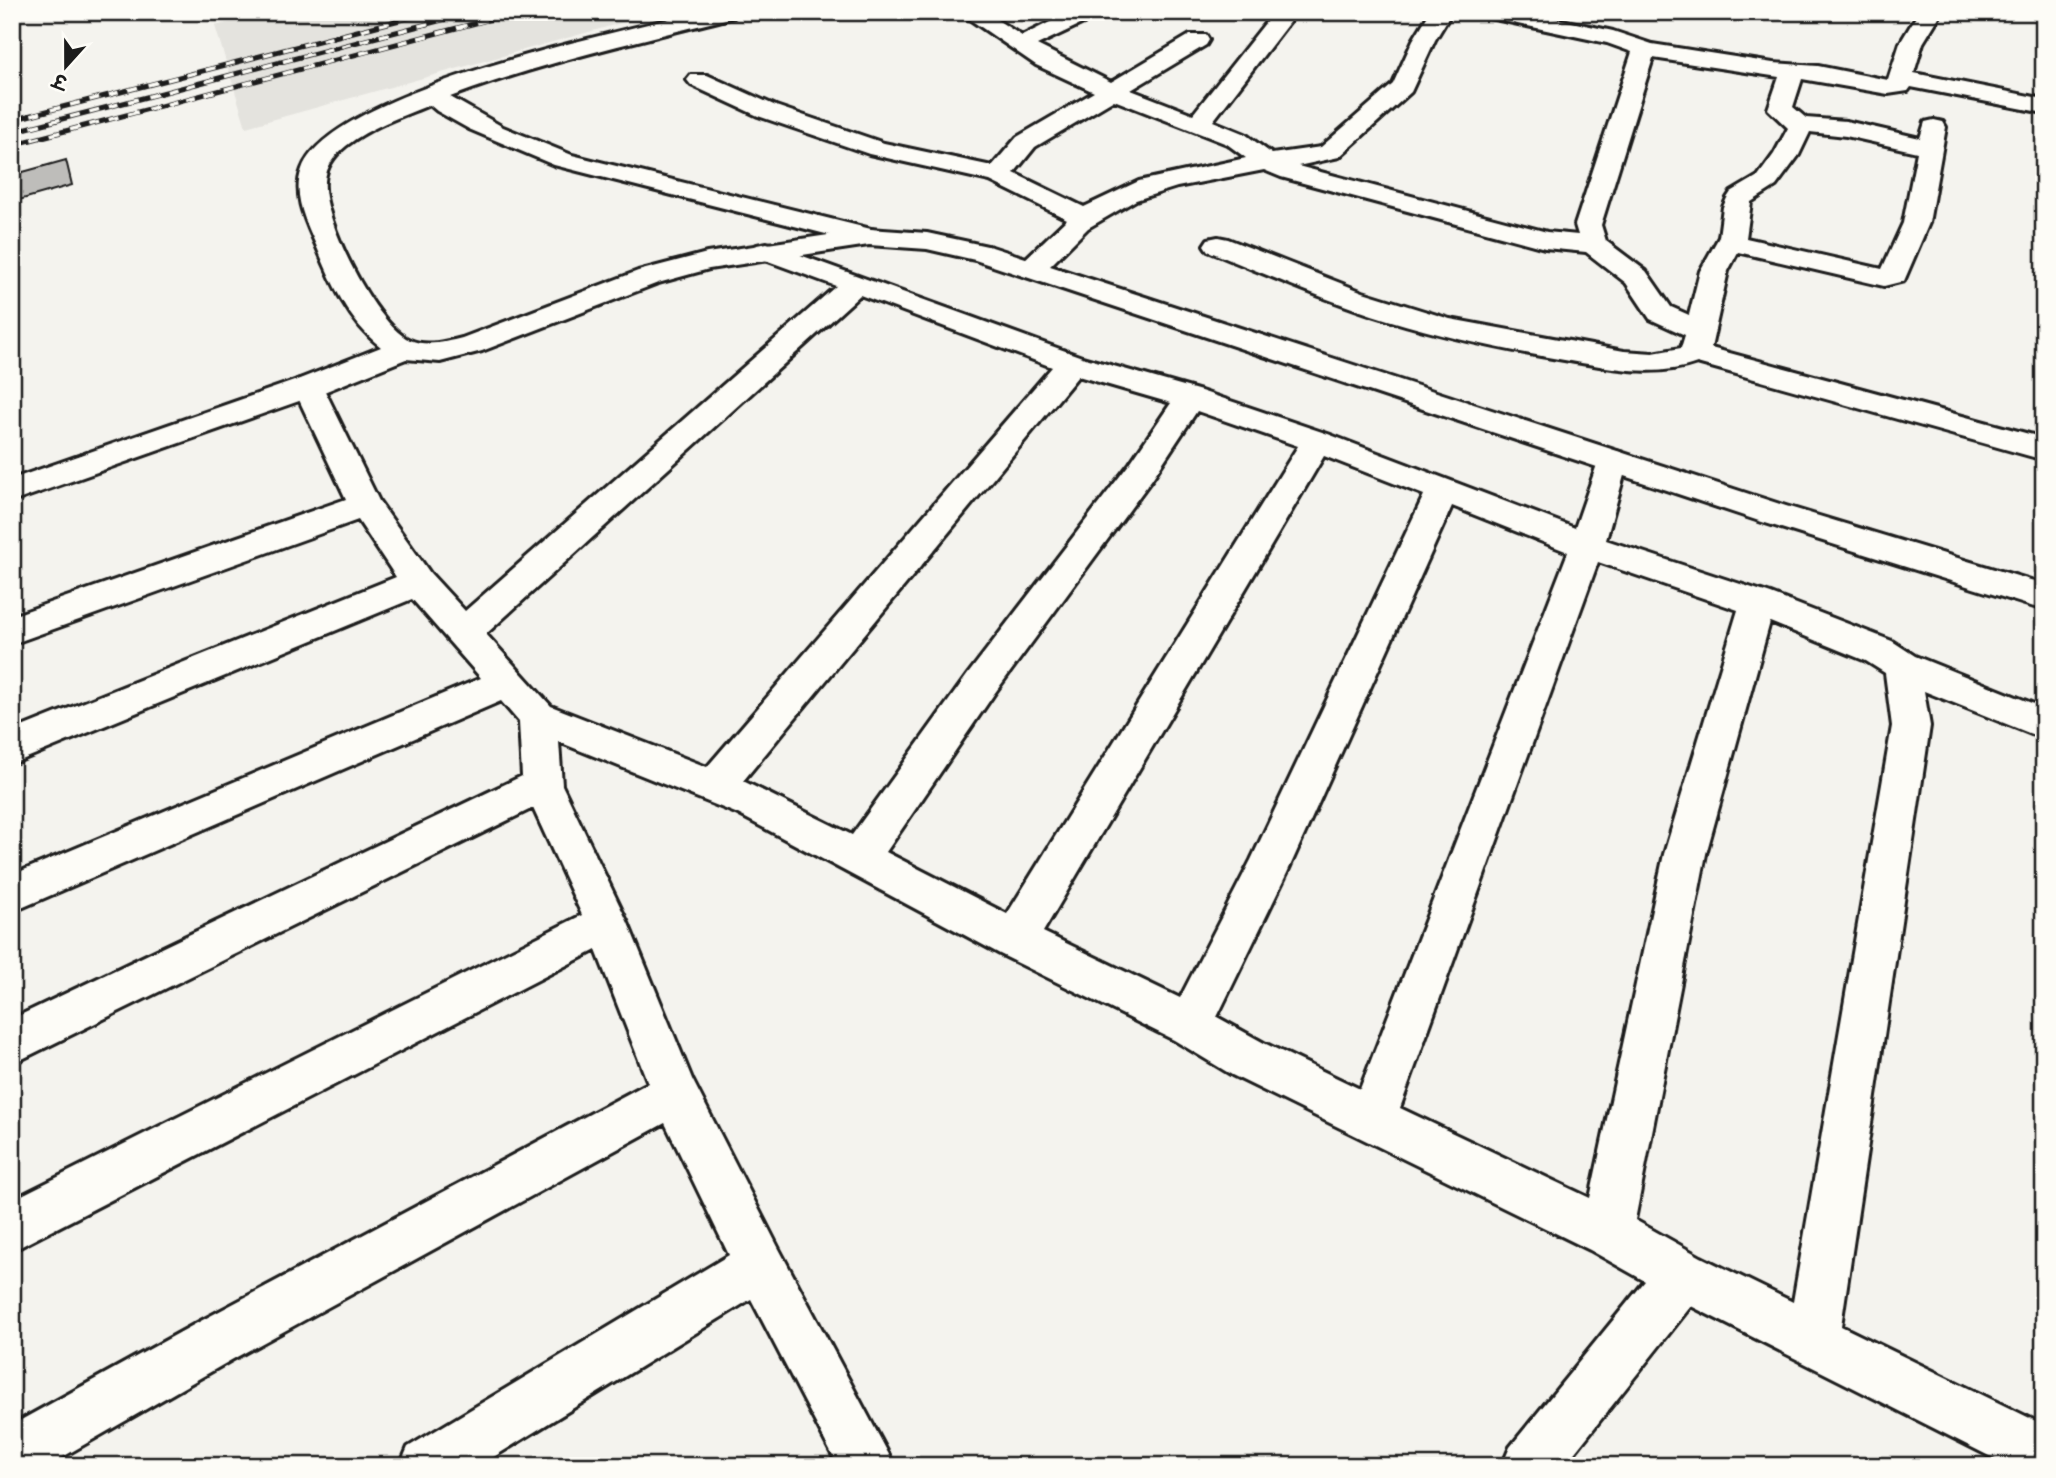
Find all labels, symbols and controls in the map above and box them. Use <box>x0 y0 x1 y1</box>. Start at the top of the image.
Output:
north arrow <box>32 32 102 102</box>
text: उ <box>49 65 73 92</box>

